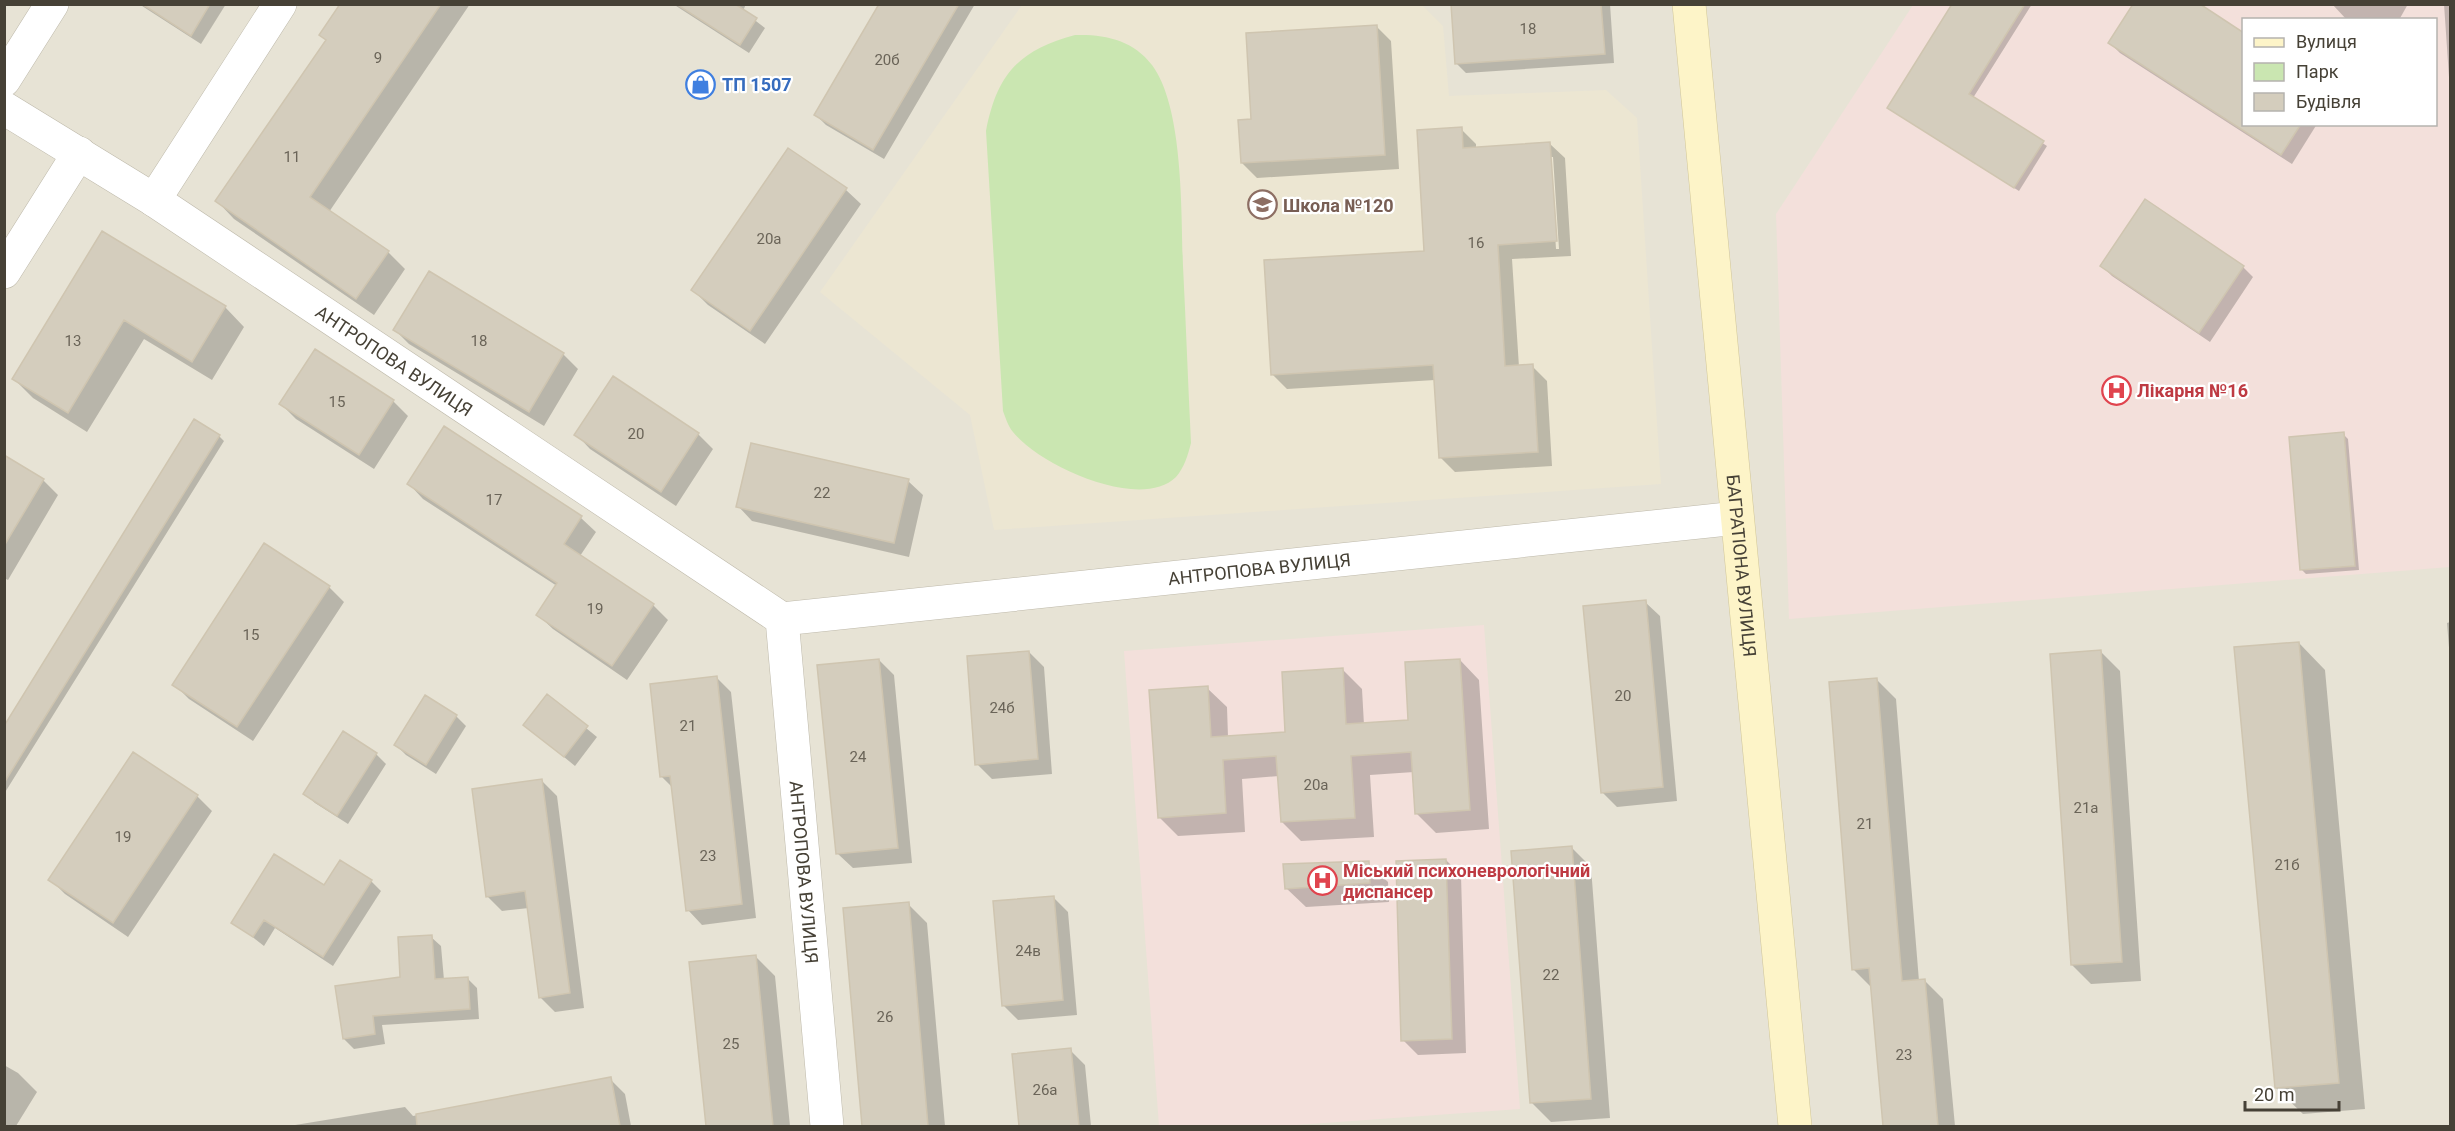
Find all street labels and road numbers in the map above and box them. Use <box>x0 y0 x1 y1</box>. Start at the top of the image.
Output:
street label: АНТРОПОВА ВУЛИЦЯ <box>312 301 477 420</box>
street label: БАГРАТІОНА ВУЛИЦЯ <box>1723 473 1761 658</box>
street label: АНТРОПОВА ВУЛИЦЯ <box>1167 548 1352 589</box>
street label: АНТРОПОВА ВУЛИЦЯ <box>786 780 823 965</box>

